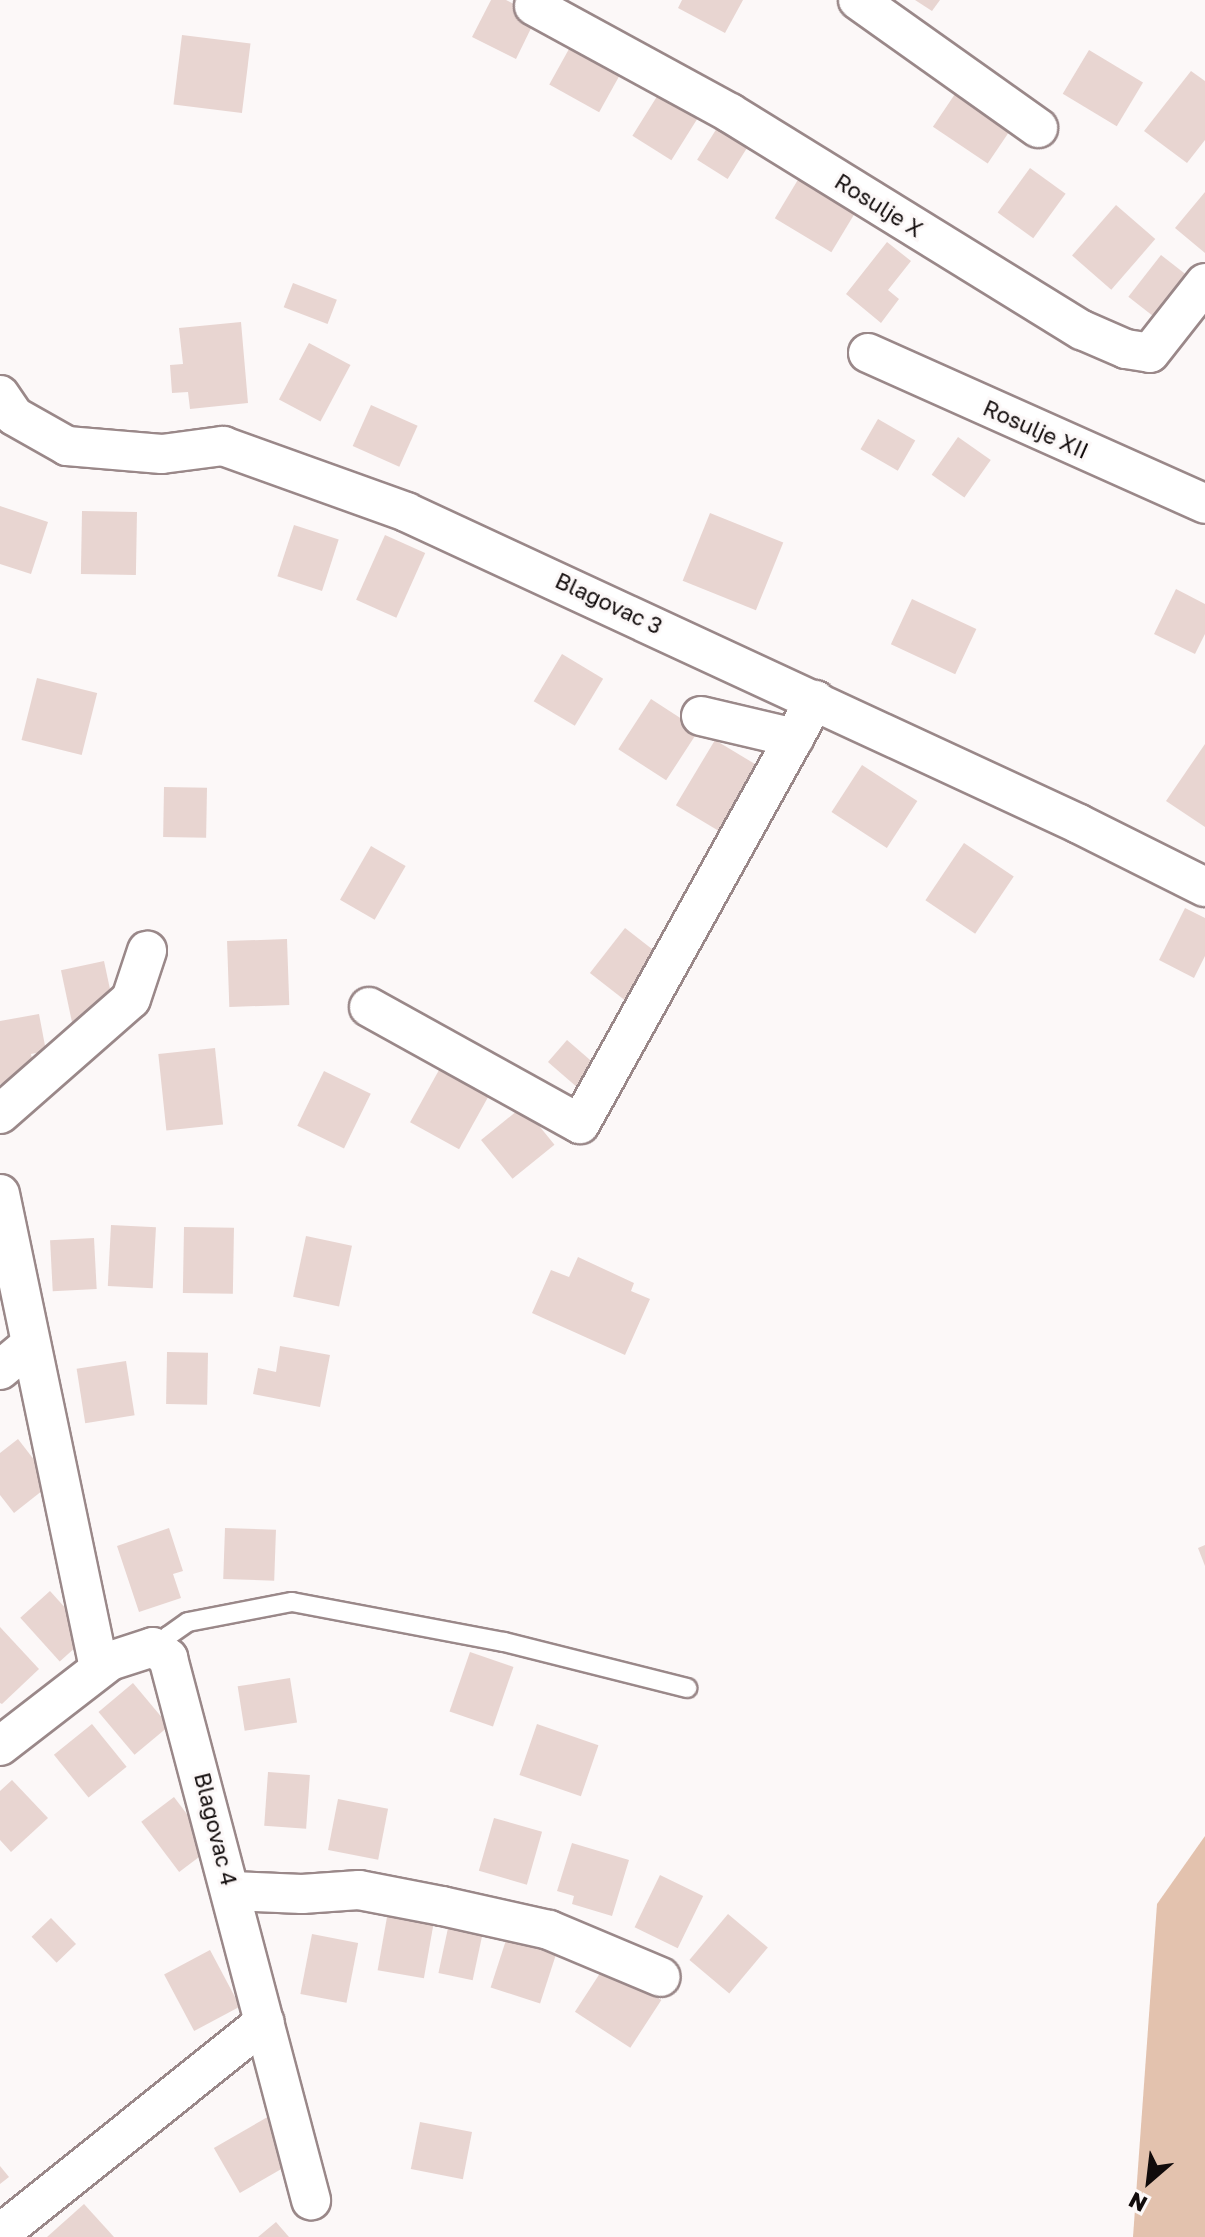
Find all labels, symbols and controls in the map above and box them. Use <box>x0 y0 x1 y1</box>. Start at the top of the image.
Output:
street label: Rosulje X <box>830 168 928 242</box>
street label: Rosulje XII <box>979 394 1093 464</box>
street label: Blagovac 3 <box>551 567 667 639</box>
street label: Blagovac 4 <box>189 1770 243 1888</box>
north arrow <box>1109 2141 1189 2221</box>
text: N <box>1124 2187 1151 2218</box>

